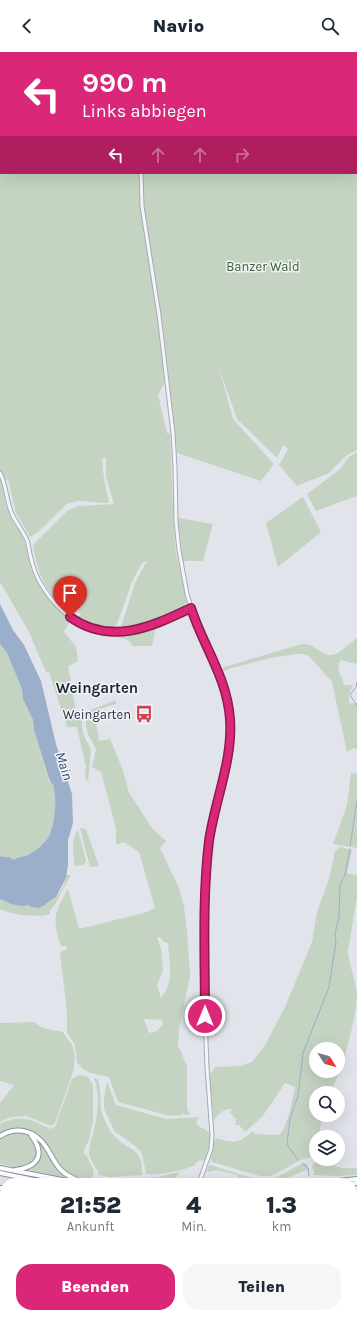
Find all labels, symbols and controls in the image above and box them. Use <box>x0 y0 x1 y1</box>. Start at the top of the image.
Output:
icon: back <box>16 15 38 37</box>
text: Navio <box>153 15 204 37</box>
icon: search <box>319 15 341 37</box>
text: 990 m <box>82 66 168 99</box>
icon: left <box>16 68 68 120</box>
text: Links abbiegen <box>82 100 207 122</box>
icon: left <box>105 144 127 166</box>
icon: ahead <box>147 144 169 166</box>
icon: ahead <box>189 144 211 166</box>
icon: right <box>231 144 253 166</box>
park label: Banzer Wald <box>226 259 300 274</box>
pin <box>53 576 87 617</box>
icon: arrive <box>59 582 81 604</box>
district label: Weingarten <box>56 679 138 697</box>
bus stop icon: Weingarten <box>134 704 154 724</box>
place label: Weingarten <box>63 707 131 722</box>
water label: Main <box>52 750 76 782</box>
position arrow <box>184 995 226 1037</box>
north arrow <box>309 1042 345 1078</box>
map controls <box>309 1042 345 1166</box>
button: search <box>309 1086 345 1122</box>
button: layers <box>309 1130 345 1166</box>
text: 21:52 <box>60 1191 121 1219</box>
text: 4 <box>186 1191 201 1219</box>
text: 1.3 <box>266 1191 297 1219</box>
text: Ankunft <box>67 1219 114 1234</box>
text: Min. <box>181 1219 206 1234</box>
text: km <box>272 1219 291 1234</box>
button: Beenden <box>16 1264 175 1310</box>
button: Teilen <box>183 1264 341 1310</box>

